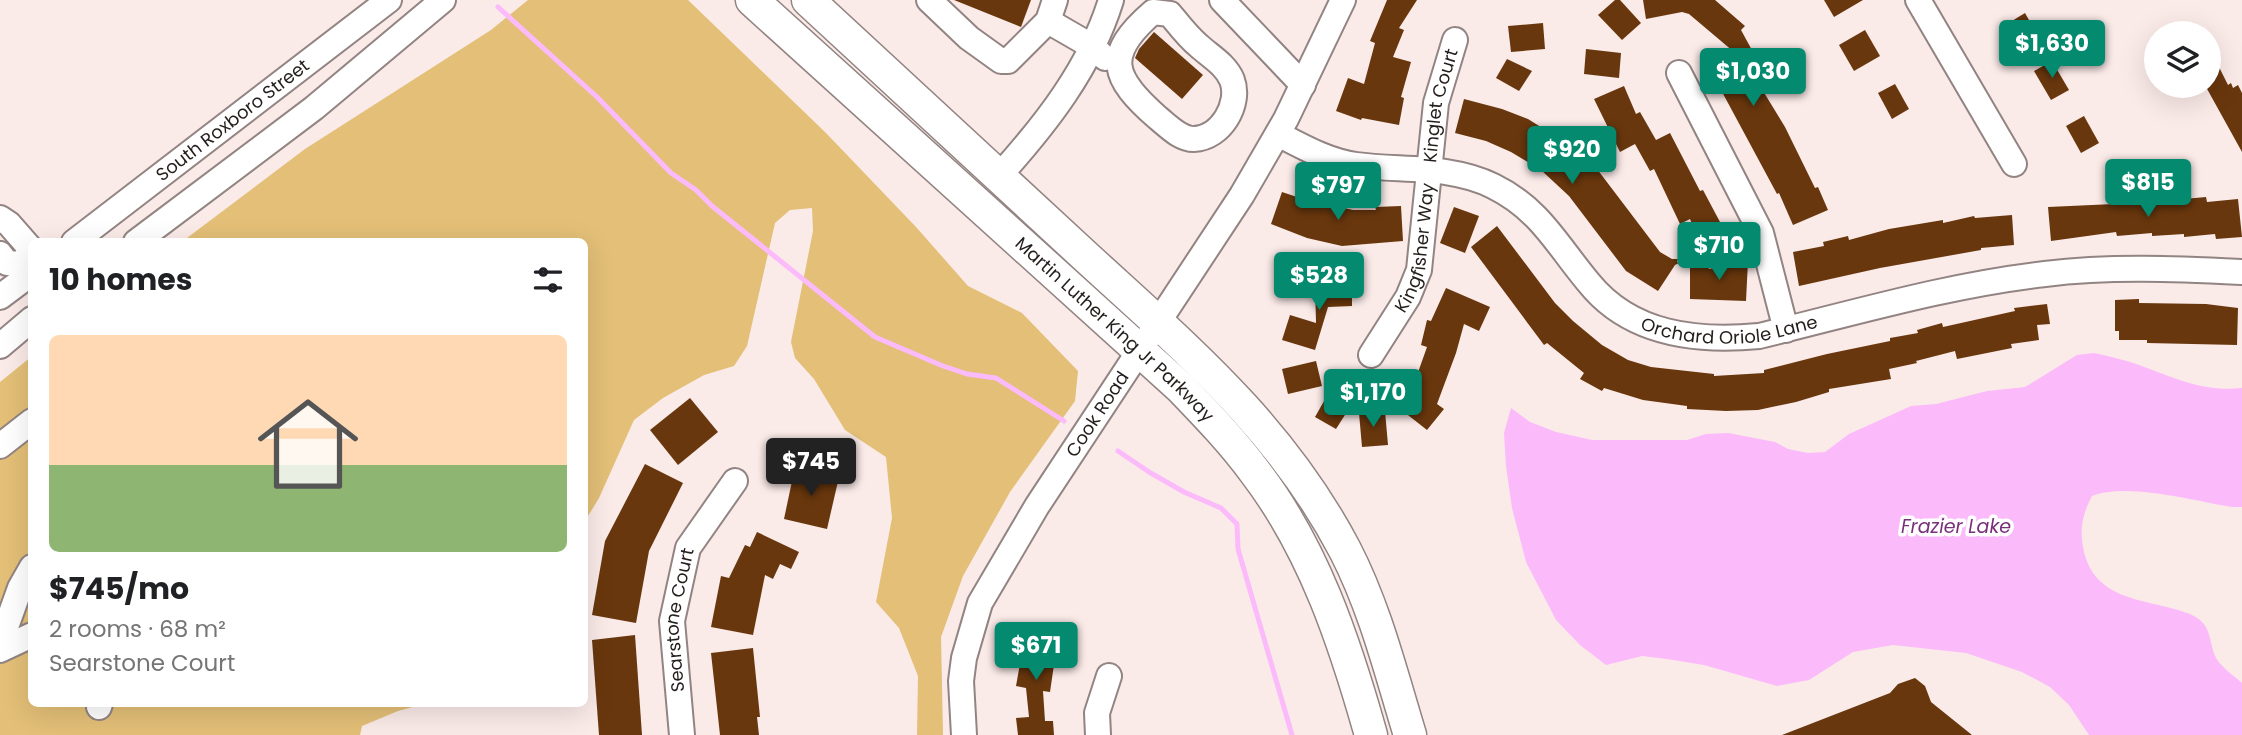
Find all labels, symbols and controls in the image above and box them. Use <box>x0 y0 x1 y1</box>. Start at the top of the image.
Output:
pin: $1,630 <box>1995 20 2109 80</box>
map controls <box>2144 21 2221 98</box>
button: layers <box>2144 21 2221 98</box>
text: $1,630 <box>2015 27 2089 59</box>
street label: Kinglet Court <box>1417 45 1464 164</box>
pin: $1,030 <box>1696 48 1810 108</box>
street label: South Roxboro Street <box>150 53 314 187</box>
text: $1,030 <box>1716 55 1790 87</box>
pin: $920 <box>1531 127 1613 186</box>
text: $920 <box>1543 133 1601 165</box>
pin: $815 <box>2107 160 2189 219</box>
pin: $797 <box>1297 162 1379 222</box>
text: $815 <box>2121 166 2175 198</box>
text: $797 <box>1311 169 1365 201</box>
street label: Kingfisher Way <box>1388 182 1440 317</box>
pin: $710 <box>1678 222 1760 282</box>
text: $710 <box>1693 229 1745 261</box>
street label: Martin Luther King Jr Parkway <box>1010 231 1220 427</box>
pin: $528 <box>1278 252 1360 312</box>
text: 10 homes <box>49 258 193 301</box>
text: $528 <box>1290 259 1348 291</box>
icon: filters <box>529 261 567 299</box>
street label: Orchard Oriole Lane <box>1637 309 1820 350</box>
street label: Cook Road <box>1060 366 1134 462</box>
pin: $1,170 <box>1316 370 1430 429</box>
text: $1,170 <box>1340 376 1406 408</box>
icon: home <box>245 381 371 507</box>
pin: $745 <box>770 438 852 498</box>
text: $745 <box>782 445 840 477</box>
water label: Frazier Lake <box>1901 513 2011 540</box>
street label: Searstone Court <box>659 545 700 693</box>
text: $745/mo <box>49 567 189 610</box>
text: 2 rooms · 68 m² <box>49 613 226 645</box>
pin: $671 <box>995 622 1077 682</box>
text: $671 <box>1011 629 1061 661</box>
text: Searstone Court <box>49 647 235 679</box>

